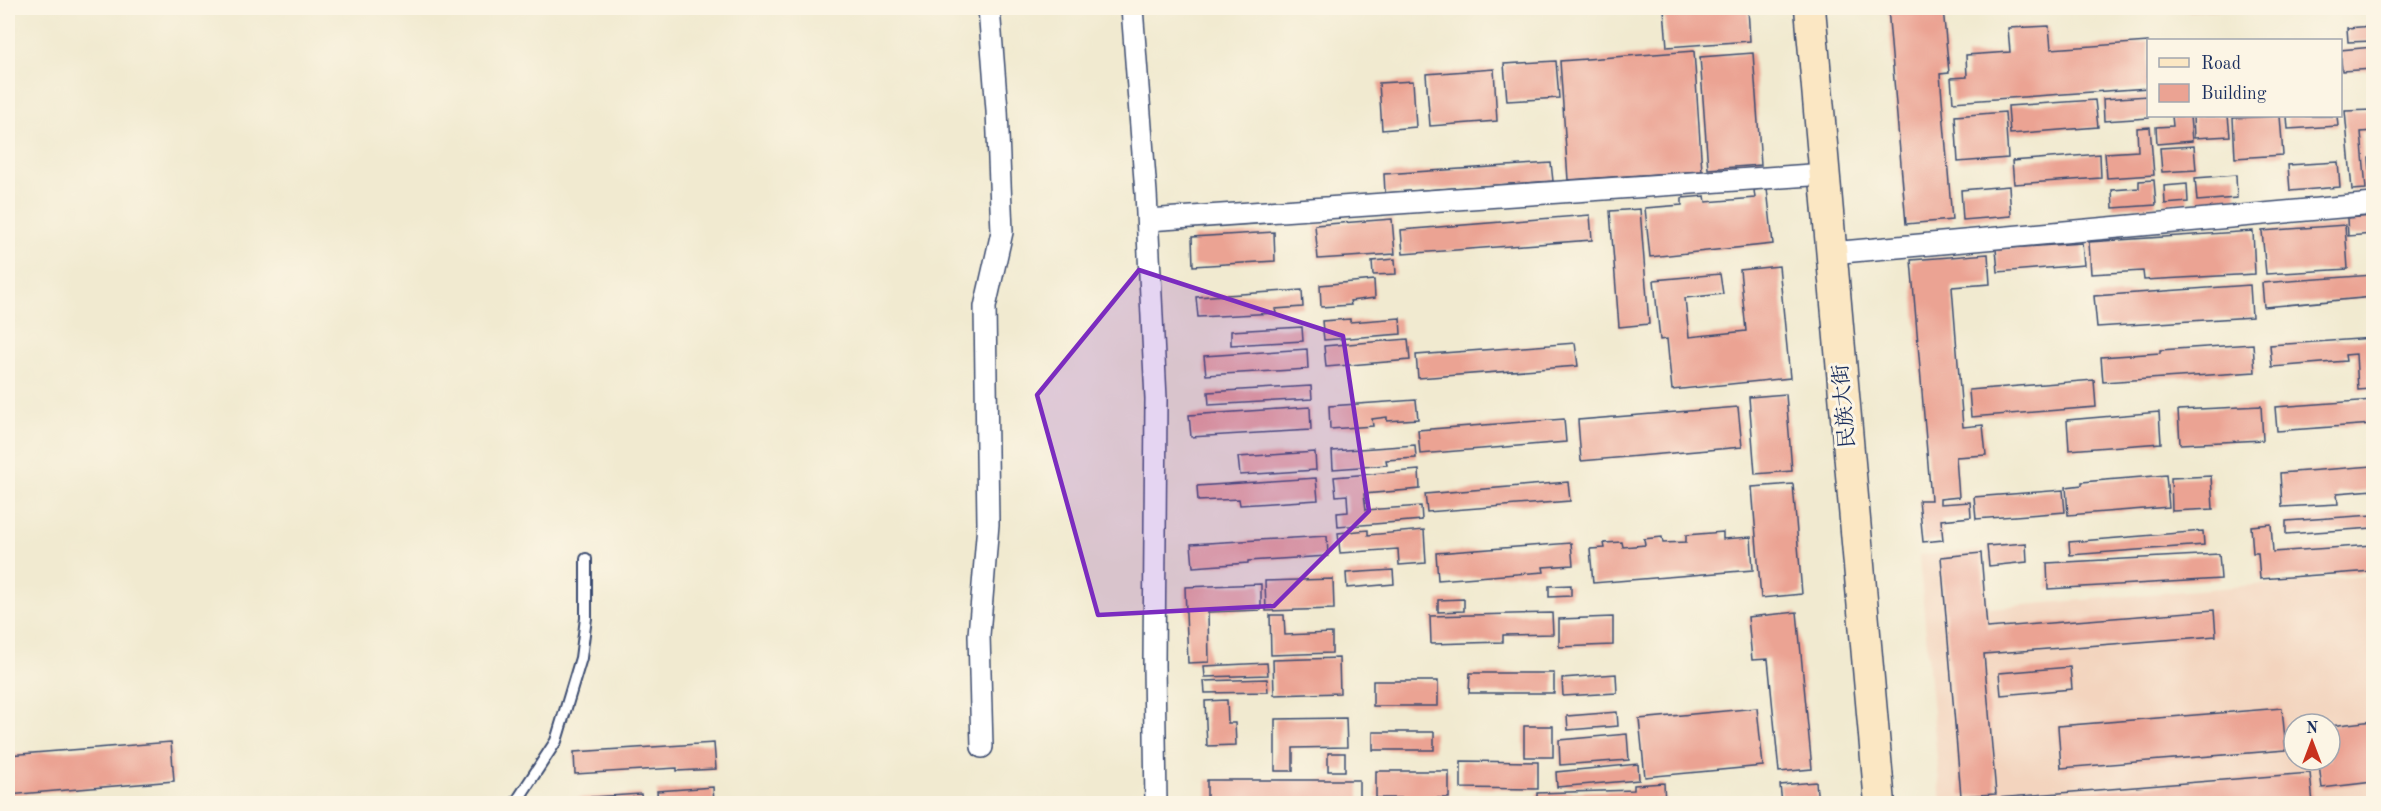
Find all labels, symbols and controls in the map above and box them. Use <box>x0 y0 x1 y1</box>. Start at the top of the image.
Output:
legend <box>2147 39 2342 117</box>
text: Road <box>2201 55 2241 73</box>
text: Building <box>2201 85 2267 103</box>
street label: 民族大街 <box>1829 363 1859 449</box>
north arrow <box>2282 712 2342 772</box>
text: N <box>2306 721 2319 737</box>

